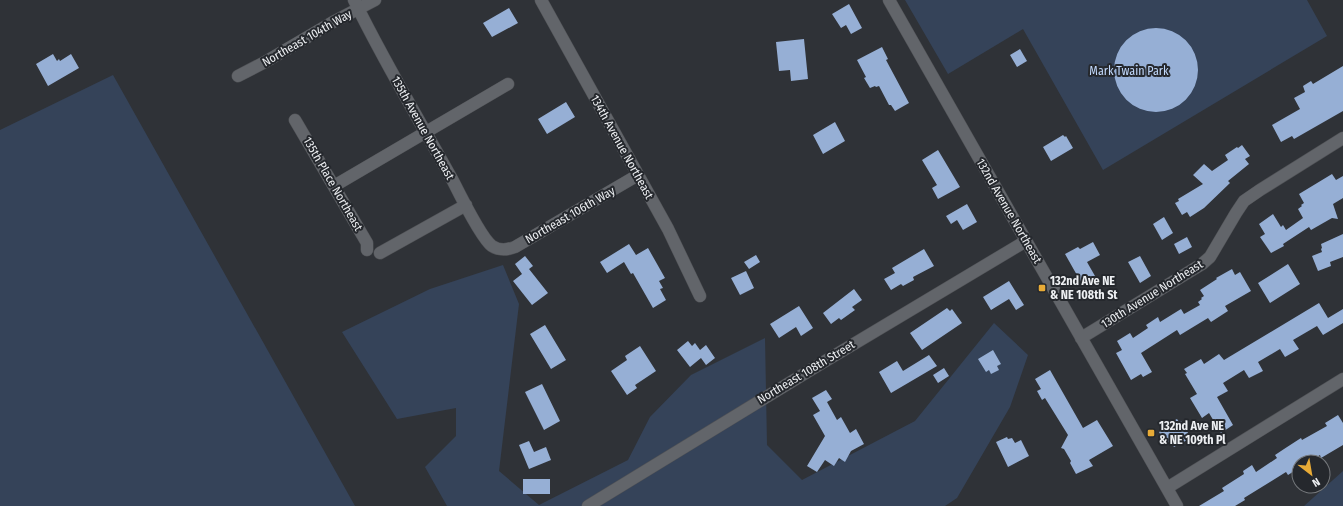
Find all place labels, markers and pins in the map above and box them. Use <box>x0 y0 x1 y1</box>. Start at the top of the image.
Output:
place label: 132nd Ave NE & NE 108th St <box>1050 274 1118 302</box>
marker: 132nd Ave NE & NE 108th St <box>1037 283 1047 293</box>
place label: 132nd Ave NE & NE 109th Pl <box>1159 419 1226 447</box>
marker: 132nd Ave NE & NE 109th Pl <box>1146 428 1156 438</box>

